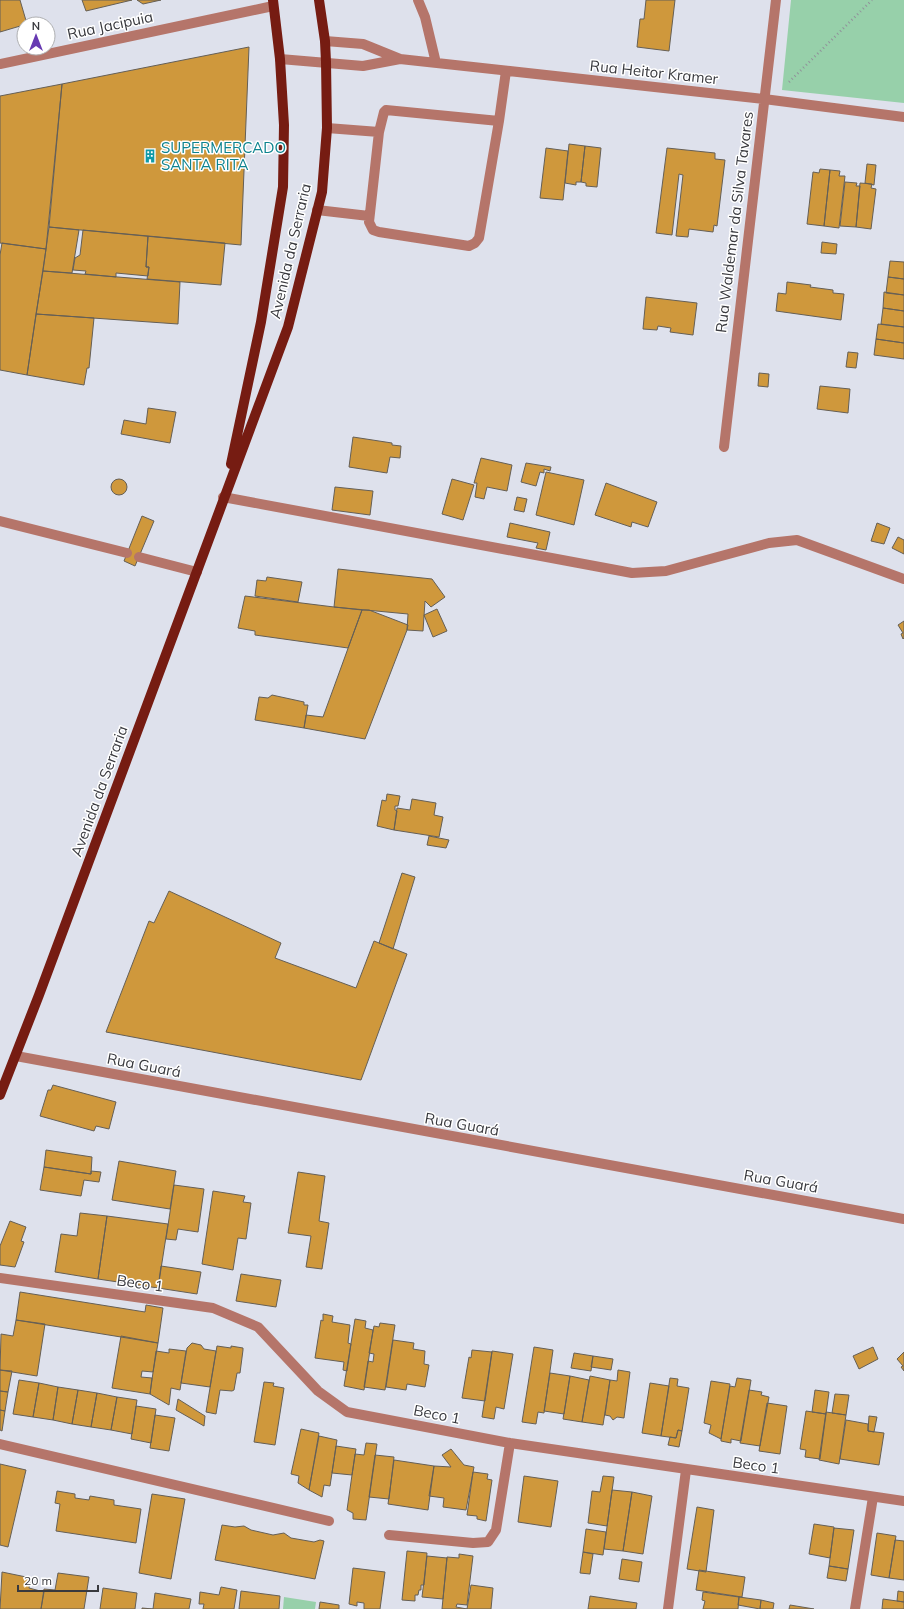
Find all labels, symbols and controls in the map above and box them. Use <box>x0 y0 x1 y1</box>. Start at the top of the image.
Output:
street label: Rua Jacipuia <box>65 7 155 43</box>
north arrow <box>16 16 56 56</box>
text: N <box>32 19 40 33</box>
street label: Rua Heitor Kramer <box>589 56 720 88</box>
street label: Rua Waldemar da Silva Tavares <box>711 110 757 334</box>
place label: SUPERMERCADO SANTA RITA <box>161 138 286 174</box>
building icon: SUPERMERCADO SANTA RITA <box>142 148 158 164</box>
street label: Avenida da Serraria <box>265 182 315 320</box>
street label: Avenida da Serraria <box>66 723 132 859</box>
street label: Rua Guará <box>105 1049 183 1081</box>
street label: Rua Guará <box>423 1108 501 1140</box>
street label: Rua Guará <box>742 1165 820 1197</box>
street label: Beco 1 <box>115 1270 165 1296</box>
street label: Beco 1 <box>412 1400 462 1428</box>
street label: Beco 1 <box>731 1452 781 1478</box>
scale bar <box>18 1567 98 1593</box>
text: 20 m <box>24 1573 52 1588</box>

